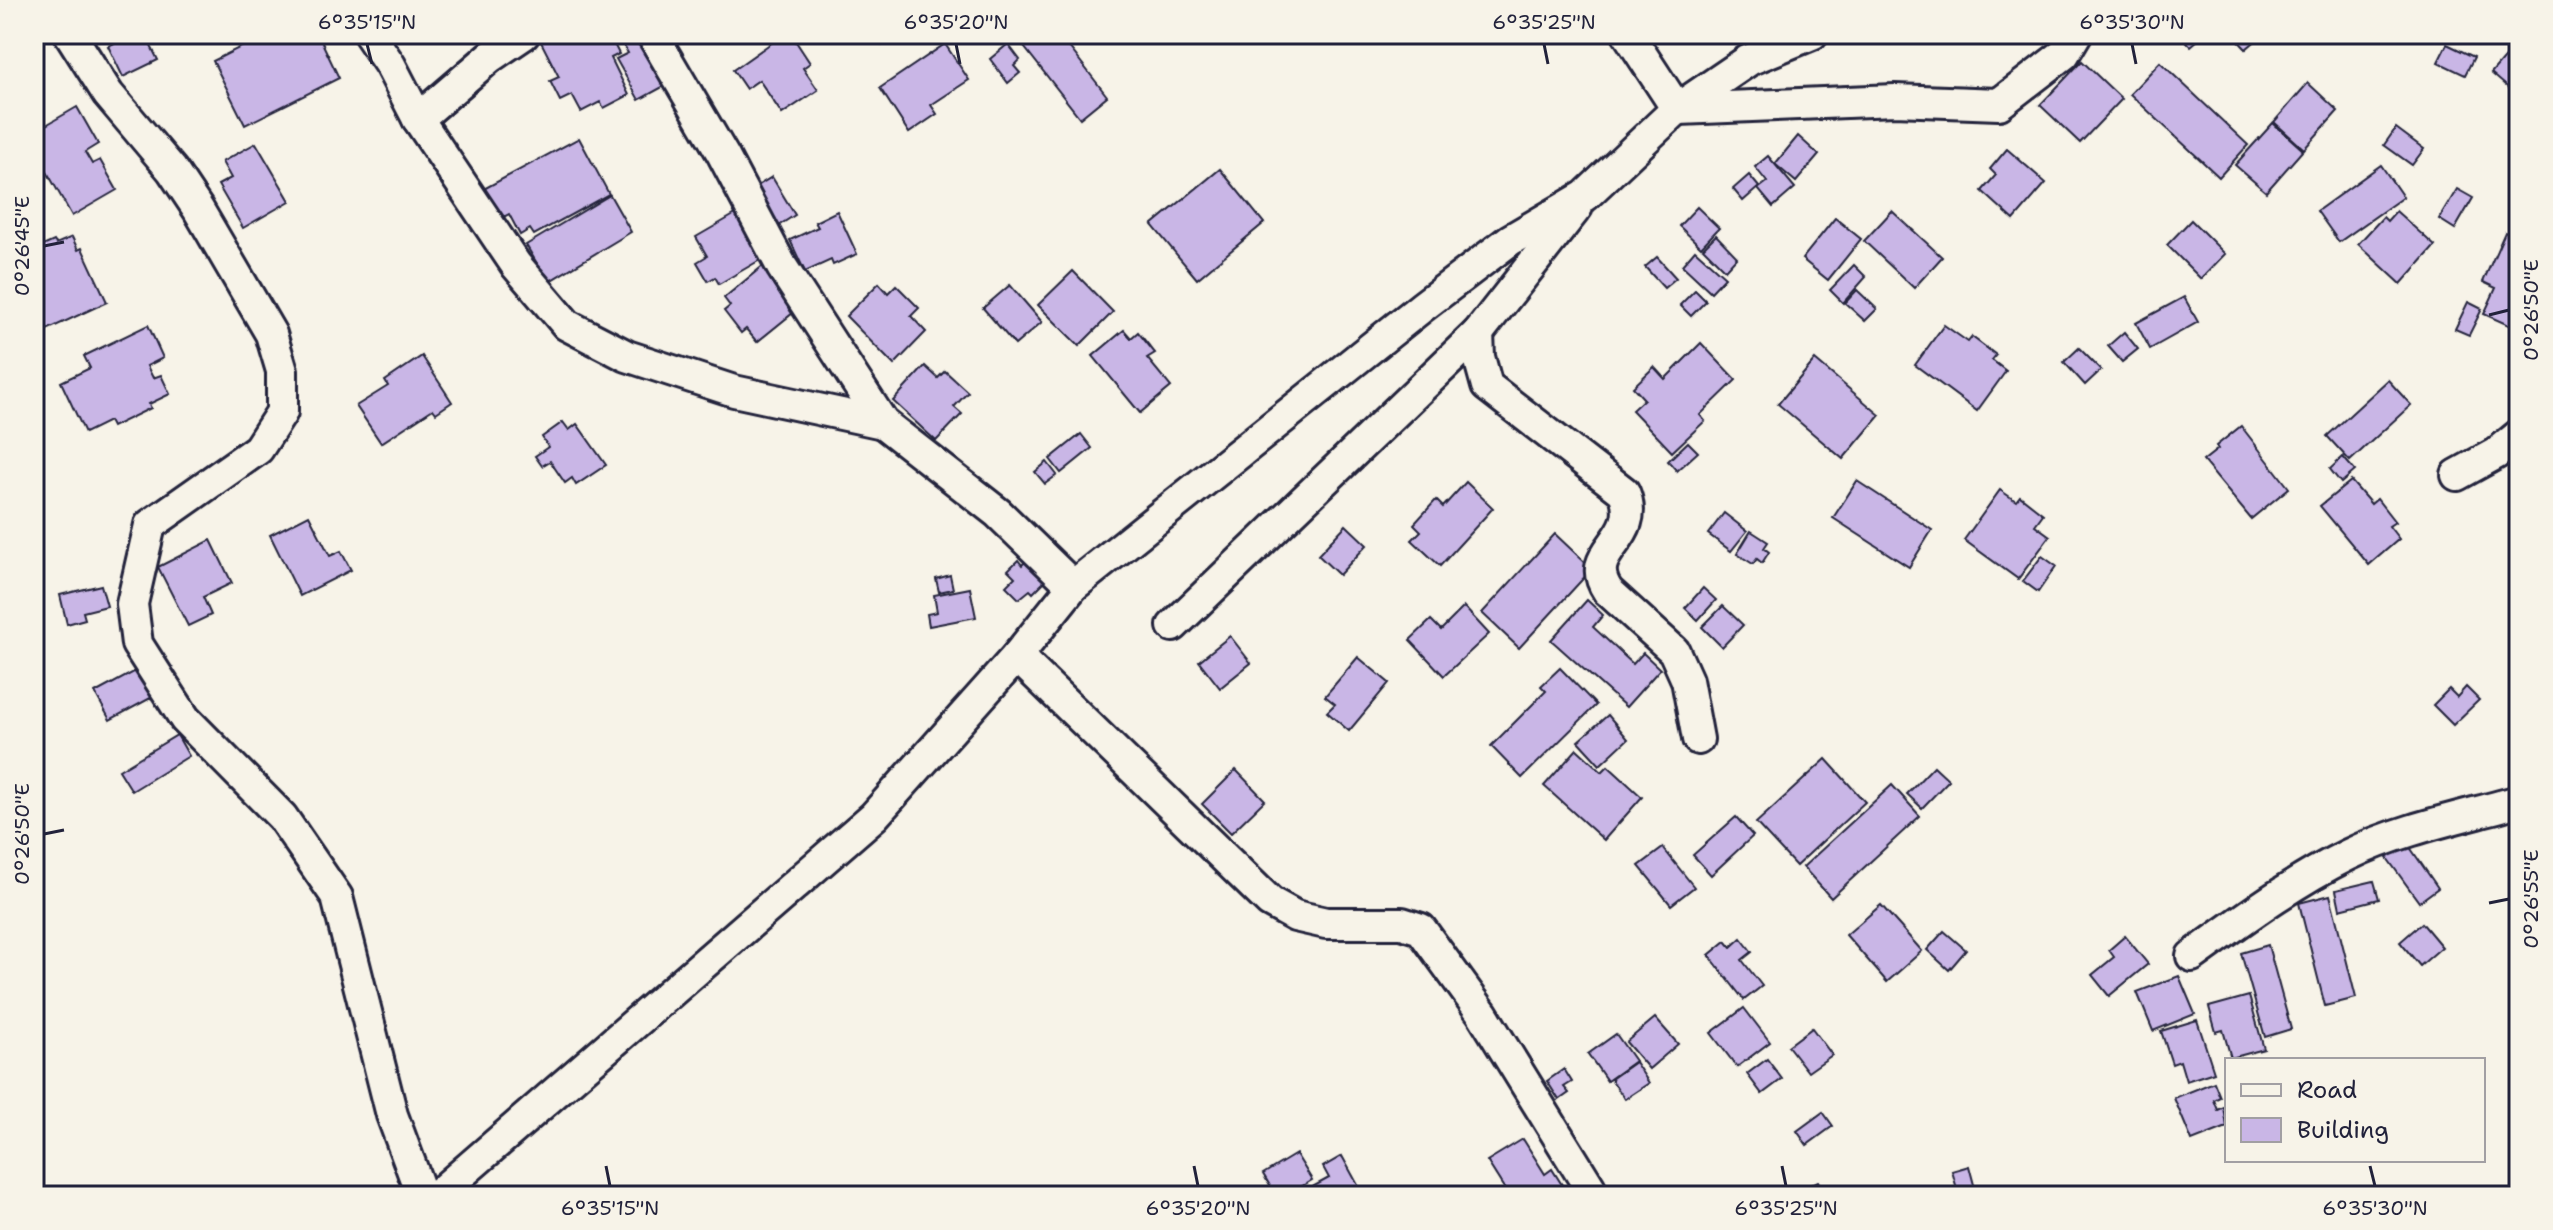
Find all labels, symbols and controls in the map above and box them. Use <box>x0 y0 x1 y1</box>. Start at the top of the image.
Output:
text: 6°35'15"N <box>318 9 416 35</box>
text: 6°35'20"N <box>903 9 1009 35</box>
text: 6°35'25"N <box>1492 9 1596 35</box>
text: 6°35'30"N <box>2079 9 2185 35</box>
text: 0°26'45"E <box>9 196 35 296</box>
text: 0°26'50"E <box>2518 259 2544 361</box>
text: 0°26'50"E <box>9 783 35 885</box>
text: 0°26'55"E <box>2518 849 2544 949</box>
legend <box>2225 1058 2485 1162</box>
text: Road <box>2297 1074 2357 1106</box>
text: Building <box>2297 1114 2389 1146</box>
text: 6°35'15"N <box>561 1195 659 1221</box>
text: 6°35'20"N <box>1145 1195 1251 1221</box>
text: 6°35'25"N <box>1734 1195 1838 1221</box>
text: 6°35'30"N <box>2322 1195 2428 1221</box>

